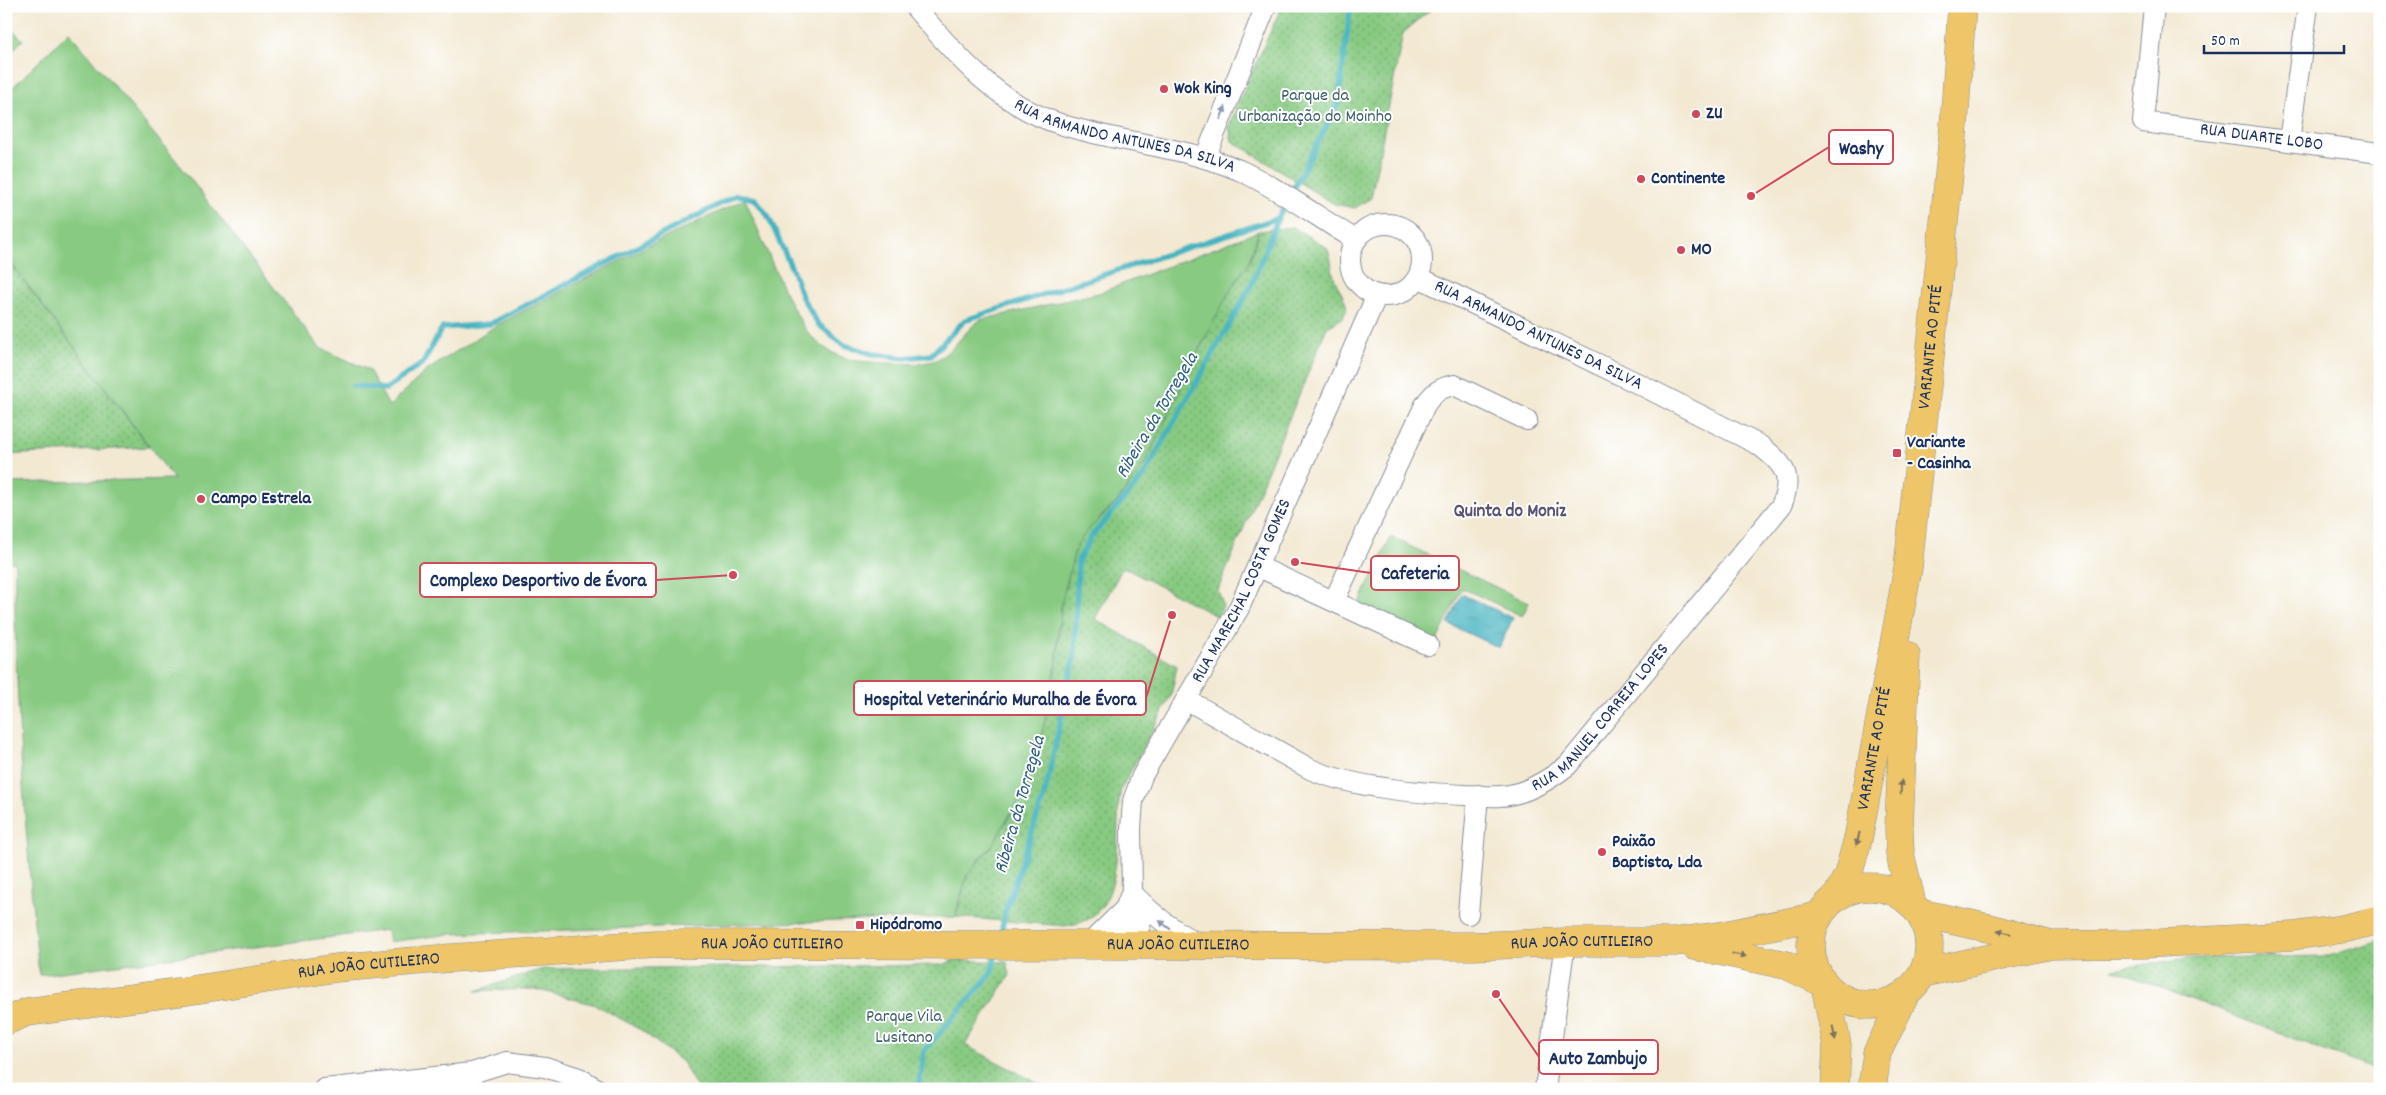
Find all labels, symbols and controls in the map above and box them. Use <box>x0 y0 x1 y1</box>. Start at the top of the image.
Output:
scale bar <box>2204 22 2344 54</box>
text: 50 m <box>2211 31 2240 53</box>
place label: Wok King <box>1174 77 1232 102</box>
marker: Wok King <box>1158 83 1170 95</box>
park label: Parque da Urbanização do Moinho <box>1238 84 1392 130</box>
street label: RUA ARMANDO ANTUNES DA SILVA <box>1009 93 1239 180</box>
place label: ZU <box>1706 102 1723 127</box>
one-way arrow <box>1220 106 1228 120</box>
marker: ZU <box>1690 108 1702 120</box>
street label: RUA DUARTE LOBO <box>2198 117 2325 158</box>
callout: Washy <box>1829 130 1893 164</box>
text: Washy <box>1839 137 1884 164</box>
place label: Continente <box>1651 167 1725 192</box>
marker: Continente <box>1635 173 1647 185</box>
place label: MO <box>1691 238 1712 263</box>
marker: MO <box>1675 244 1687 256</box>
street label: RUA ARMANDO ANTUNES DA SILVA <box>1429 274 1647 398</box>
street label: VARIANTE AO PITÉ <box>1912 284 1950 410</box>
water label: Ribeira da Torregela <box>1110 347 1207 484</box>
place label: Variante - Casinha <box>1907 431 1971 477</box>
marker: Variante - Casinha <box>1891 447 1903 459</box>
place label: Campo Estrela <box>211 487 311 512</box>
marker: Campo Estrela <box>195 493 207 505</box>
street label: RUA MARECHAL COSTA GOMES <box>1186 495 1298 688</box>
district label: Quinta do Moniz <box>1454 499 1567 526</box>
callout: Cafeteria <box>1371 556 1459 590</box>
text: Cafeteria <box>1381 562 1450 589</box>
callout: Complexo Desportivo de Évora <box>420 563 656 597</box>
text: Complexo Desportivo de Évora <box>430 569 647 596</box>
street label: RUA MANUEL CORREIA LOPES <box>1527 638 1675 799</box>
callout: Hospital Veterinário Muralha de Évora <box>854 681 1146 715</box>
street label: VARIANTE AO PITÉ <box>1851 685 1898 812</box>
text: Hospital Veterinário Muralha de Évora <box>864 688 1137 715</box>
water label: Ribeira da Torregela <box>988 732 1054 877</box>
one-way arrow <box>1897 779 1905 795</box>
place label: Paixão Baptista, Lda <box>1612 830 1702 876</box>
one-way arrow <box>1854 832 1862 847</box>
marker: Paixão Baptista, Lda <box>1596 846 1608 858</box>
place label: Hipódromo <box>870 913 942 938</box>
marker: Hipódromo <box>854 919 866 931</box>
one-way arrow <box>1159 919 1172 930</box>
one-way arrow <box>1997 927 2012 935</box>
street label: RUA JOÃO CUTILEIRO <box>1510 929 1653 957</box>
street label: RUA JOÃO CUTILEIRO <box>701 932 844 957</box>
street label: RUA JOÃO CUTILEIRO <box>1107 933 1250 958</box>
street label: RUA JOÃO CUTILEIRO <box>296 946 441 986</box>
one-way arrow <box>1731 951 1746 959</box>
park label: Parque Vila Lusitano <box>866 1005 942 1051</box>
one-way arrow <box>1831 1025 1839 1041</box>
callout: Auto Zambujo <box>1539 1040 1658 1074</box>
text: Auto Zambujo <box>1549 1047 1648 1074</box>

